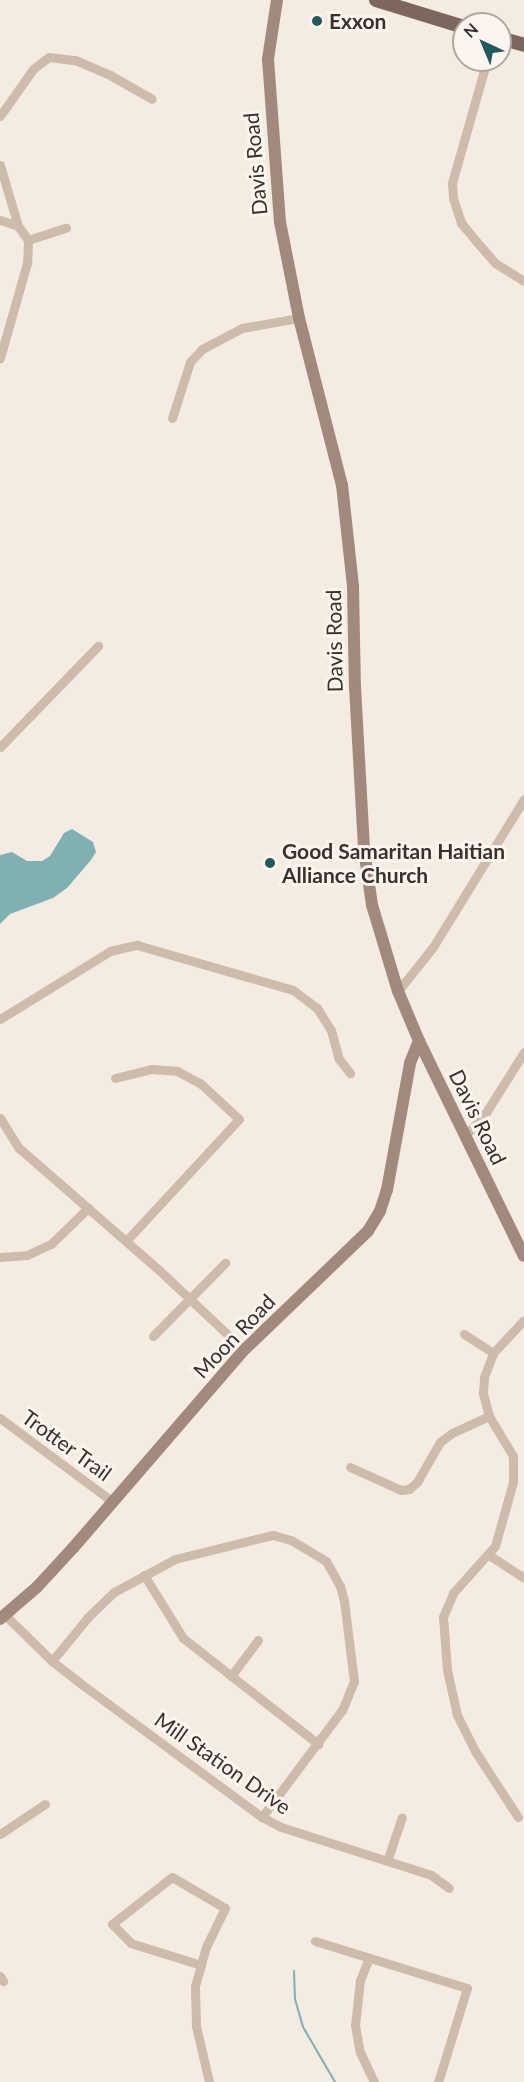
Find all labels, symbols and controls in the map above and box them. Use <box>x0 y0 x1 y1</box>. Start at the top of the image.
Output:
place label: Exxon <box>329 8 386 34</box>
north arrow <box>452 12 512 72</box>
marker: Exxon <box>310 14 324 28</box>
text: N <box>459 19 482 41</box>
street label: Davis Road <box>238 112 272 216</box>
street label: Davis Road <box>321 589 347 693</box>
place label: Good Samaritan Haitian Alliance Church <box>282 838 505 888</box>
marker: Good Samaritan Haitian Alliance Church <box>263 856 277 870</box>
street label: Davis Road <box>444 1065 512 1169</box>
street label: Moon Road <box>188 1289 280 1383</box>
street label: Trotter Trail <box>17 1404 117 1486</box>
street label: Mill Station Drive <box>150 1707 296 1819</box>

